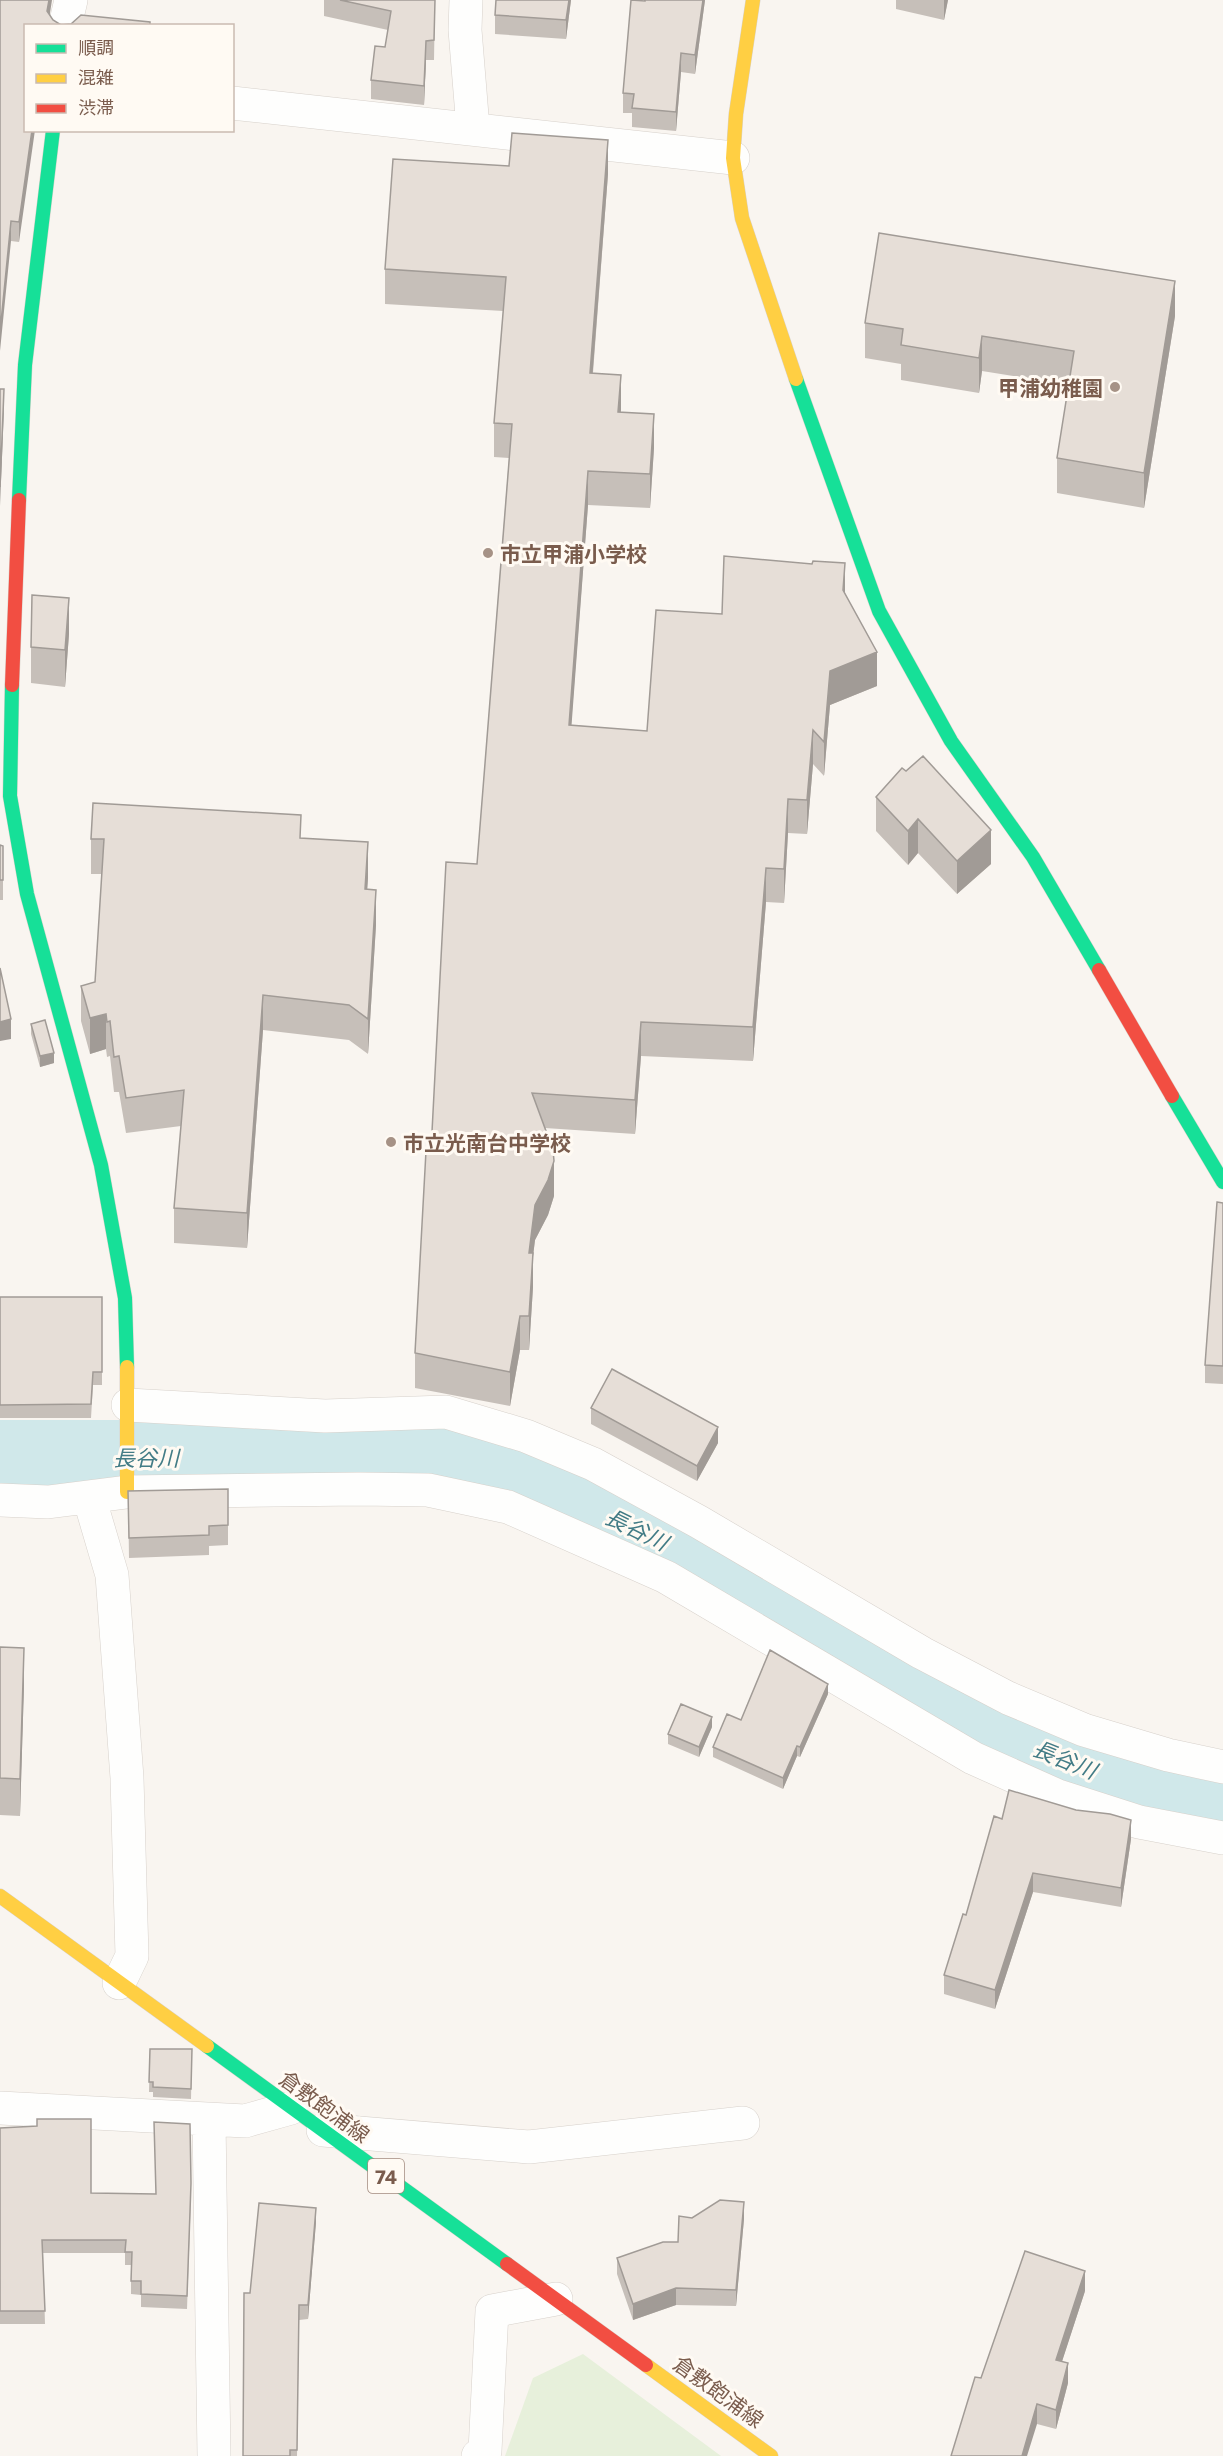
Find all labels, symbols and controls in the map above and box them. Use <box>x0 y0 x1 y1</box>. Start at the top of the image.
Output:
legend <box>24 24 234 132</box>
text: 順調 <box>78 36 114 58</box>
text: 混雑 <box>78 66 114 88</box>
text: 渋滞 <box>78 96 114 118</box>
place label: 甲浦幼稚園 <box>998 375 1103 400</box>
marker: 甲浦幼稚園 <box>1108 380 1122 394</box>
place label: 市立甲浦小学校 <box>500 541 647 566</box>
marker: 市立甲浦小学校 <box>481 546 495 560</box>
place label: 市立光南台中学校 <box>403 1130 571 1155</box>
marker: 市立光南台中学校 <box>384 1135 398 1149</box>
water label: 長谷川 <box>113 1444 181 1471</box>
water label: 長谷川 <box>601 1502 674 1556</box>
water label: 長谷川 <box>1029 1734 1103 1785</box>
street label: 倉敷飽浦線 <box>275 2065 375 2147</box>
road number: 74 <box>368 2159 404 2193</box>
street label: 倉敷飽浦線 <box>669 2350 769 2432</box>

